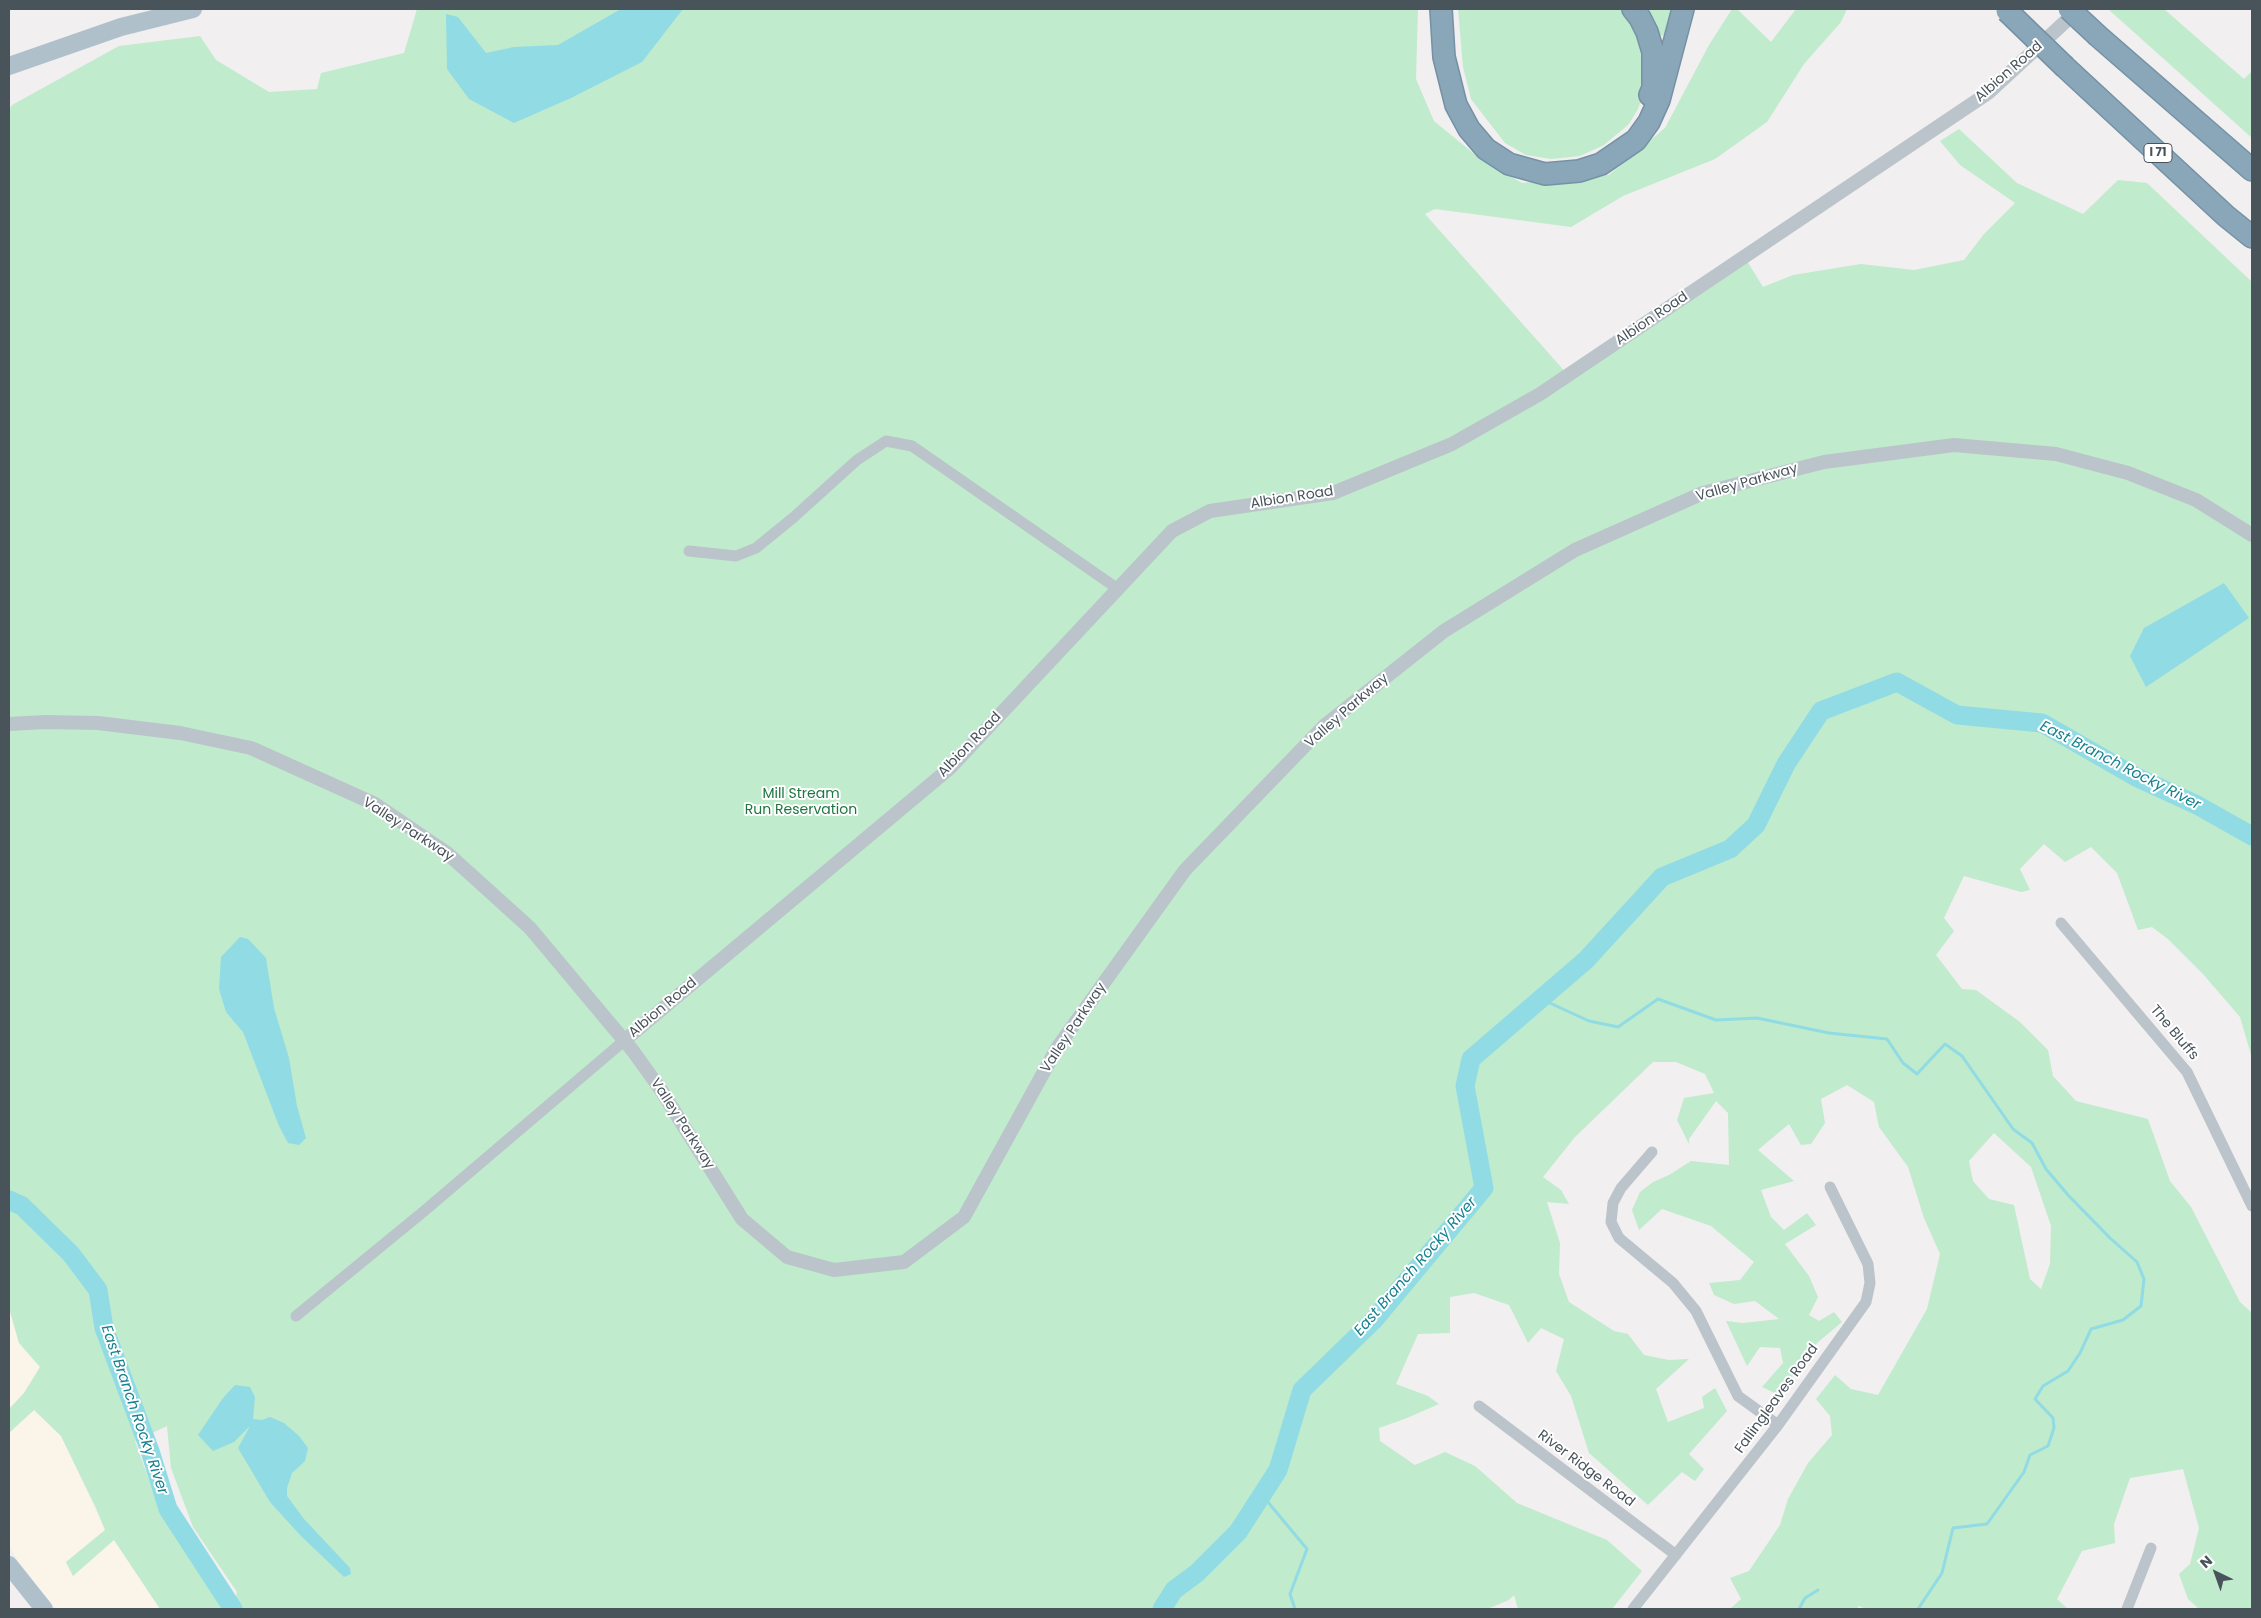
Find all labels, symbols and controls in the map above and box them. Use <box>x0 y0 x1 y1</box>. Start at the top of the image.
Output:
street label: Albion Road <box>1972 38 2046 106</box>
road number: I 71 <box>2144 144 2172 162</box>
street label: Albion Road <box>1613 289 1691 349</box>
street label: Valley Parkway <box>1694 460 1800 506</box>
street label: Albion Road <box>1249 483 1335 513</box>
street label: Valley Parkway <box>1302 670 1392 752</box>
street label: Albion Road <box>935 709 1005 781</box>
water label: East Branch Rocky River <box>2037 718 2203 814</box>
park label: Mill Stream Run Reservation <box>745 786 857 819</box>
street label: Valley Parkway <box>359 794 457 866</box>
street label: Albion Road <box>625 975 701 1041</box>
street label: Valley Parkway <box>1038 980 1110 1076</box>
street label: The Bluffs <box>2146 1002 2202 1064</box>
street label: Valley Parkway <box>646 1075 718 1173</box>
water label: East Branch Rocky River <box>1351 1194 1481 1340</box>
water label: East Branch Rocky River <box>97 1323 171 1497</box>
street label: Fallingleaves Road <box>1732 1341 1822 1457</box>
street label: River Ridge Road <box>1534 1427 1638 1511</box>
north arrow <box>2191 1548 2241 1598</box>
text: N <box>2195 1551 2217 1573</box>

